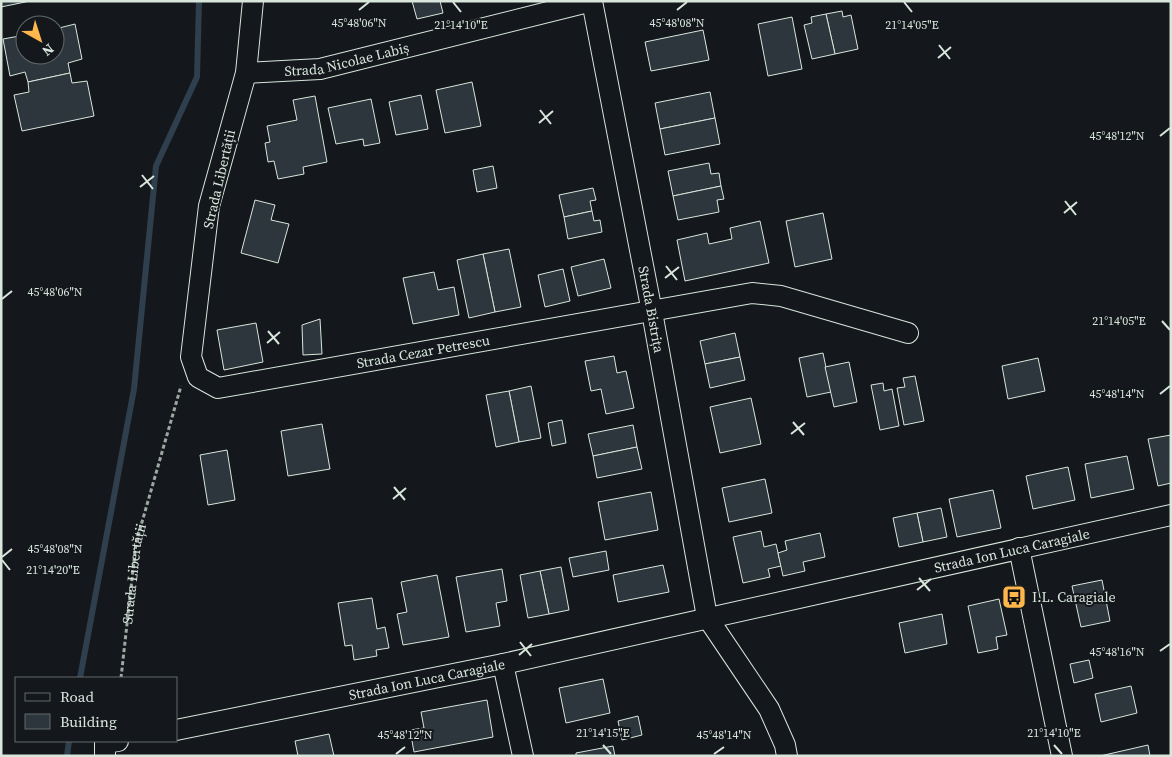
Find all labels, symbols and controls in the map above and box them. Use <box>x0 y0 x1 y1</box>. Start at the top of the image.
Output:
north arrow <box>15 15 65 65</box>
text: 45°48'06"N <box>331 15 387 31</box>
text: 45°48'08"N <box>649 15 705 31</box>
text: 21°14'10"E <box>434 17 488 33</box>
text: 21°14'05"E <box>885 17 939 33</box>
street label: Strada Nicolae Labiș <box>284 37 411 81</box>
text: N <box>38 39 58 61</box>
street label: Strada Libertății <box>198 127 240 231</box>
text: 45°48'12"N <box>1089 128 1145 144</box>
street label: Strada Bistrița <box>633 264 669 355</box>
text: 45°48'06"N <box>27 284 83 300</box>
text: 21°14'05"E <box>1092 313 1146 329</box>
street label: Strada Cezar Petrescu <box>355 330 492 373</box>
text: 45°48'14"N <box>1089 386 1145 402</box>
street label: Strada Libertății <box>117 521 151 625</box>
street label: Strada Ion Luca Caragiale <box>932 523 1092 578</box>
text: 45°48'08"N <box>27 541 83 557</box>
text: 21°14'20"E <box>26 562 80 578</box>
bus stop icon: I.L. Caragiale <box>1001 584 1027 610</box>
place label: I.L. Caragiale <box>1032 587 1116 607</box>
text: 45°48'16"N <box>1089 644 1145 660</box>
street label: Strada Ion Luca Caragiale <box>347 654 507 705</box>
legend <box>15 677 178 742</box>
text: Road <box>60 686 94 707</box>
text: Building <box>60 711 117 732</box>
text: 21°14'15"E <box>576 725 630 741</box>
text: 21°14'10"E <box>1027 725 1081 741</box>
text: 45°48'12"N <box>377 727 433 743</box>
text: 45°48'14"N <box>696 727 752 743</box>

